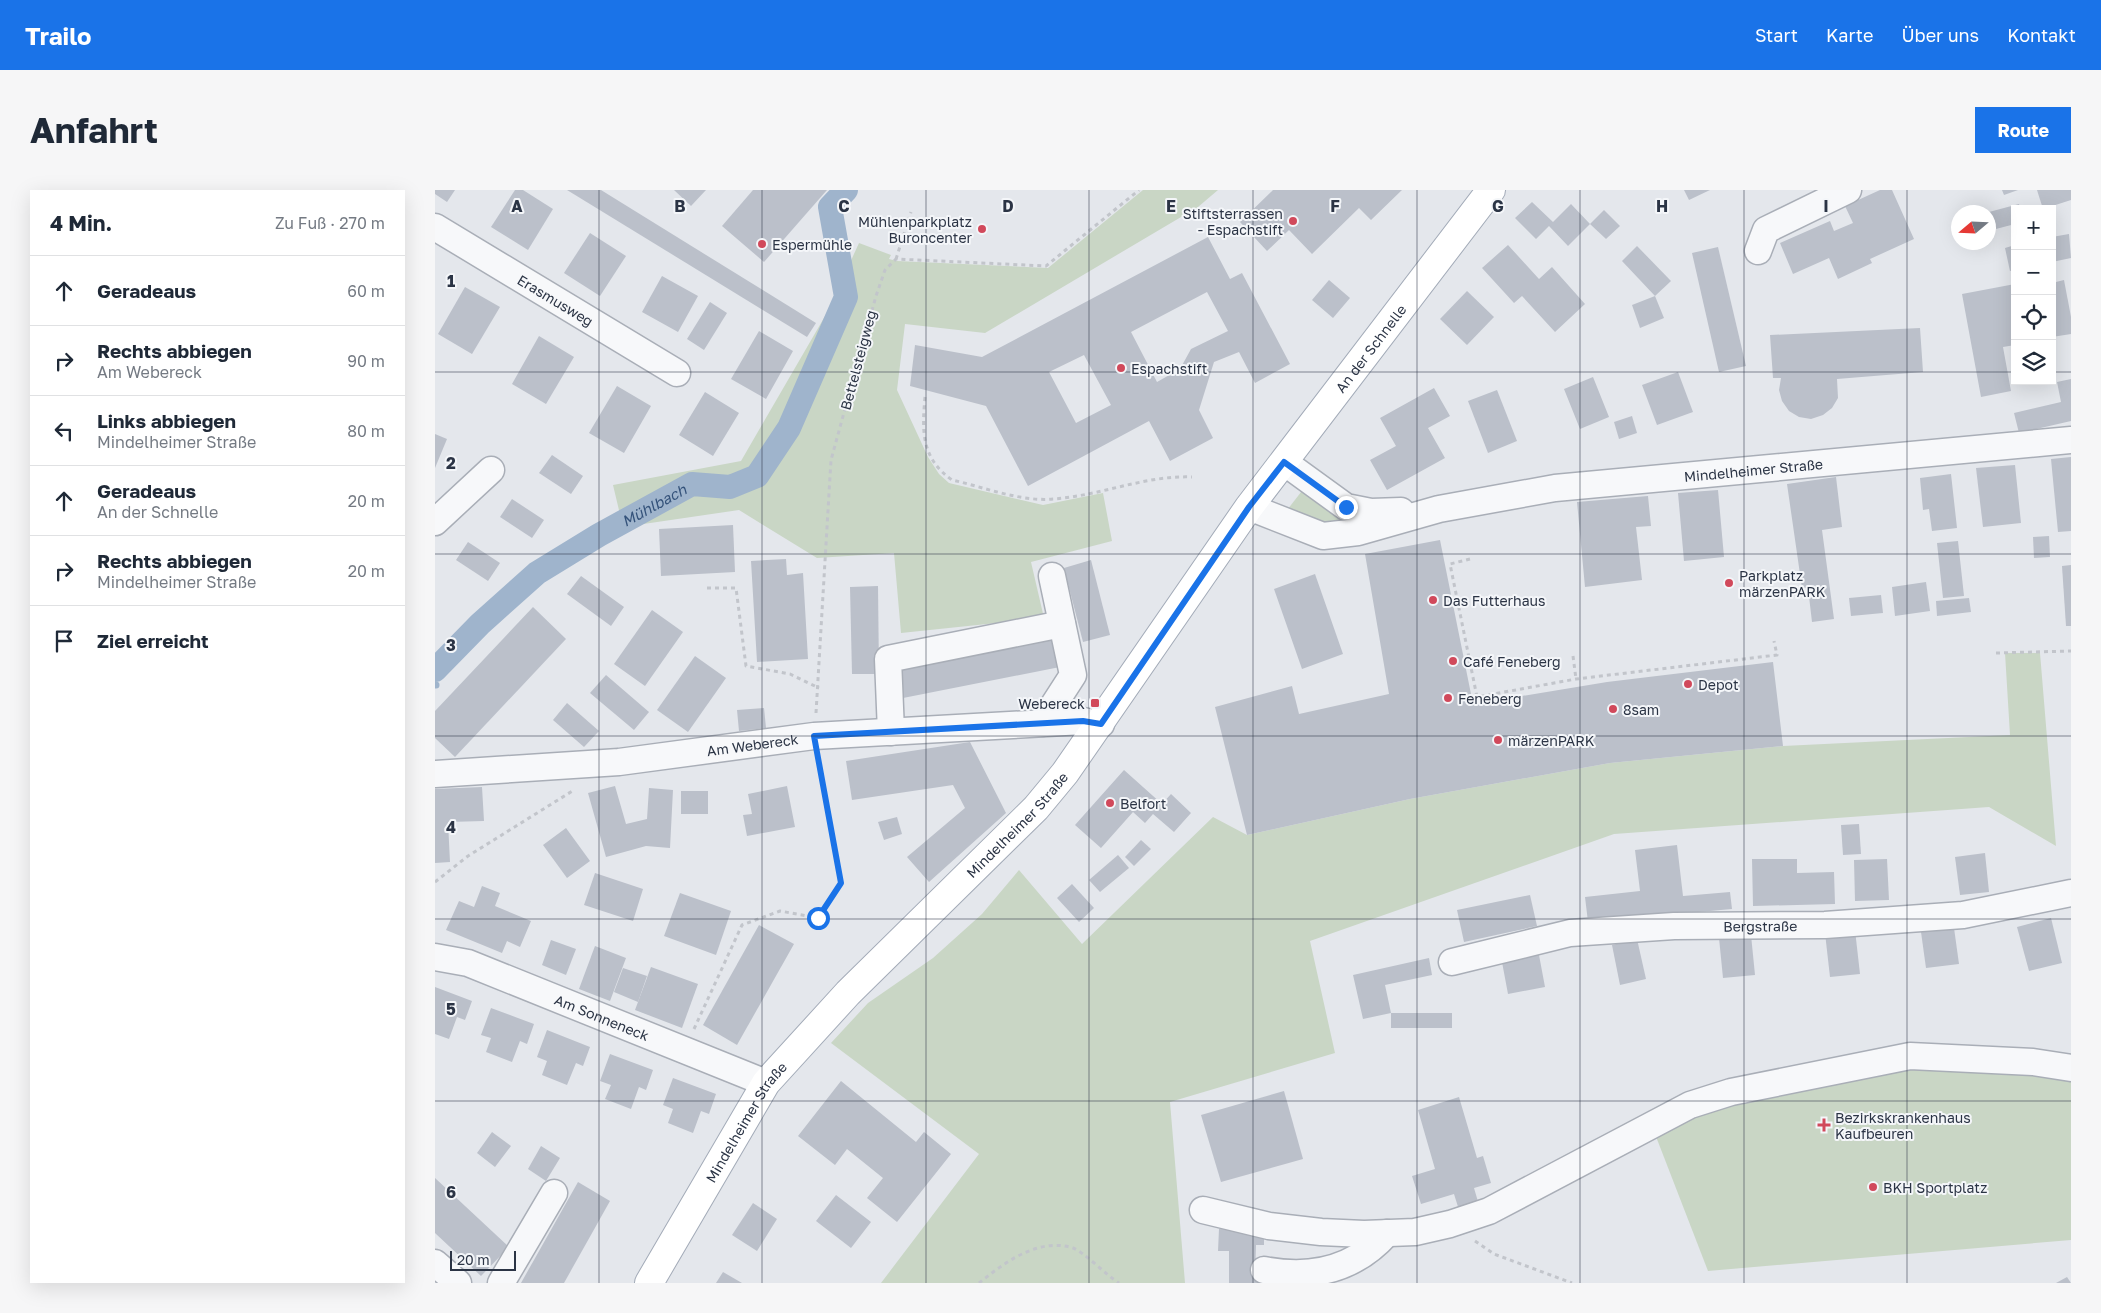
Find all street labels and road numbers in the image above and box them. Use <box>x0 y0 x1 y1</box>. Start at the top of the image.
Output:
street label: Erasmusweg <box>515 270 597 329</box>
street label: An der Schnelle <box>1331 301 1409 395</box>
street label: Bettelsteigweg <box>837 308 879 412</box>
street label: Mindelheimer Straße <box>1683 455 1824 484</box>
street label: Am Webereck <box>706 730 799 759</box>
street label: Mindelheimer Straße <box>962 768 1071 881</box>
street label: Bergstraße <box>1723 917 1797 934</box>
street label: Am Sonneneck <box>552 990 652 1044</box>
street label: Mindelheimer Straße <box>701 1058 790 1185</box>

